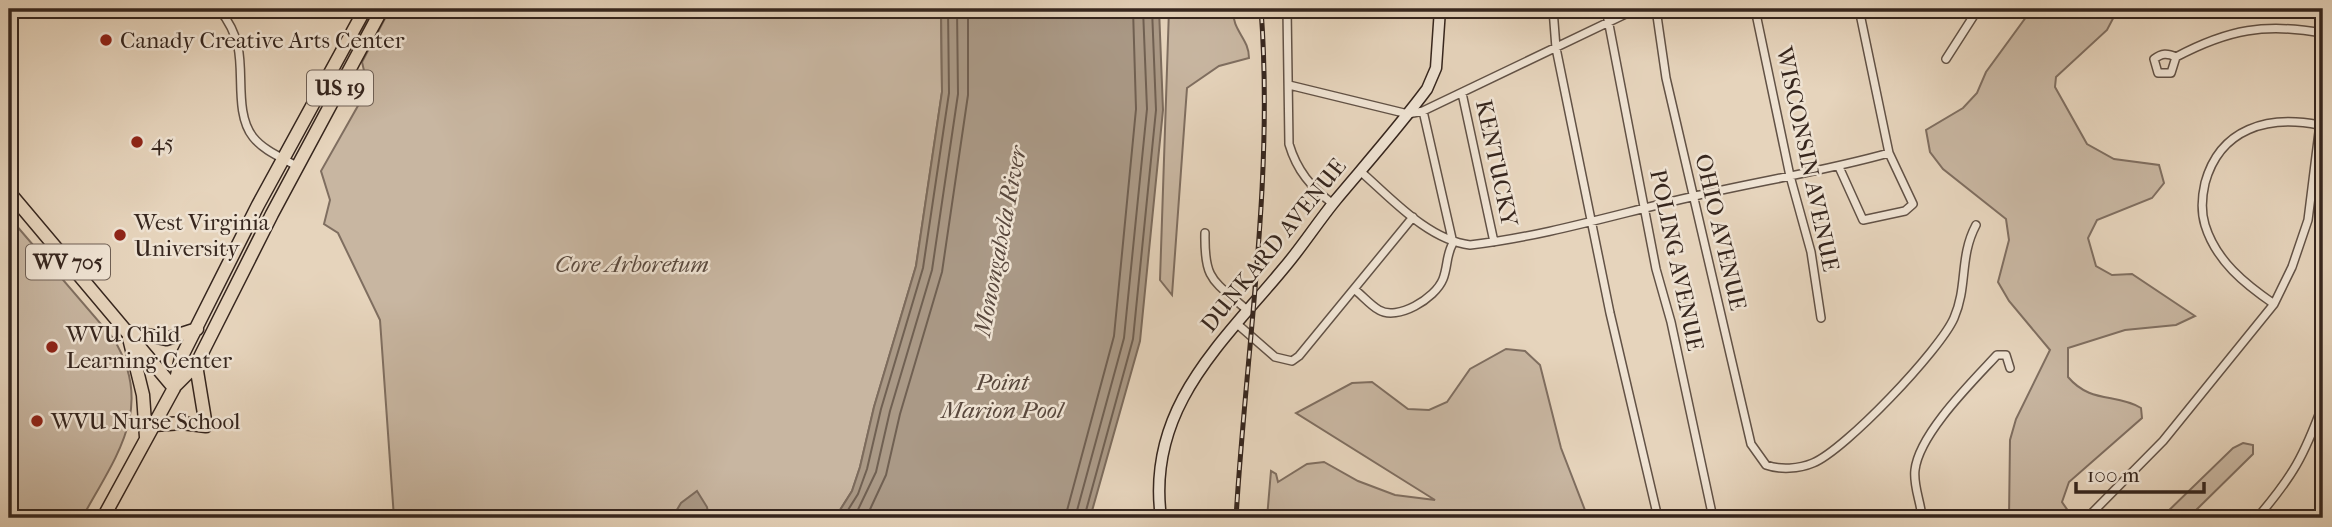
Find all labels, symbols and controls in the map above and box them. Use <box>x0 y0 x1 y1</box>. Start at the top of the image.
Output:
place label: Canady Creative Arts Center <box>120 27 405 54</box>
marker: Canady Creative Arts Center <box>98 32 114 48</box>
street label: WISCONSIN AVENUE <box>1770 43 1845 274</box>
road number: US 19 <box>307 70 373 106</box>
street label: KENTUCKY <box>1470 97 1523 230</box>
place label: 45 <box>151 129 174 156</box>
marker: 45 <box>129 134 145 150</box>
water label: Monongahela River <box>967 141 1033 340</box>
street label: OHIO AVENUE <box>1689 151 1752 313</box>
street label: DUNKARD AVENUE <box>1195 153 1352 337</box>
street label: POLING AVENUE <box>1644 167 1709 353</box>
place label: West Virginia University <box>133 209 270 262</box>
marker: West Virginia University <box>112 227 128 243</box>
road number: WV 705 <box>26 244 110 280</box>
park label: Core Arboretum <box>555 251 709 278</box>
place label: WVU Child Learning Center <box>65 321 232 374</box>
marker: WVU Child Learning Center <box>44 339 60 355</box>
water label: Point Marion Pool <box>939 368 1066 424</box>
place label: WVU Nurse School <box>50 408 241 435</box>
marker: WVU Nurse School <box>29 413 45 429</box>
scale bar <box>2076 450 2204 494</box>
text: 100 m <box>2087 463 2140 487</box>

